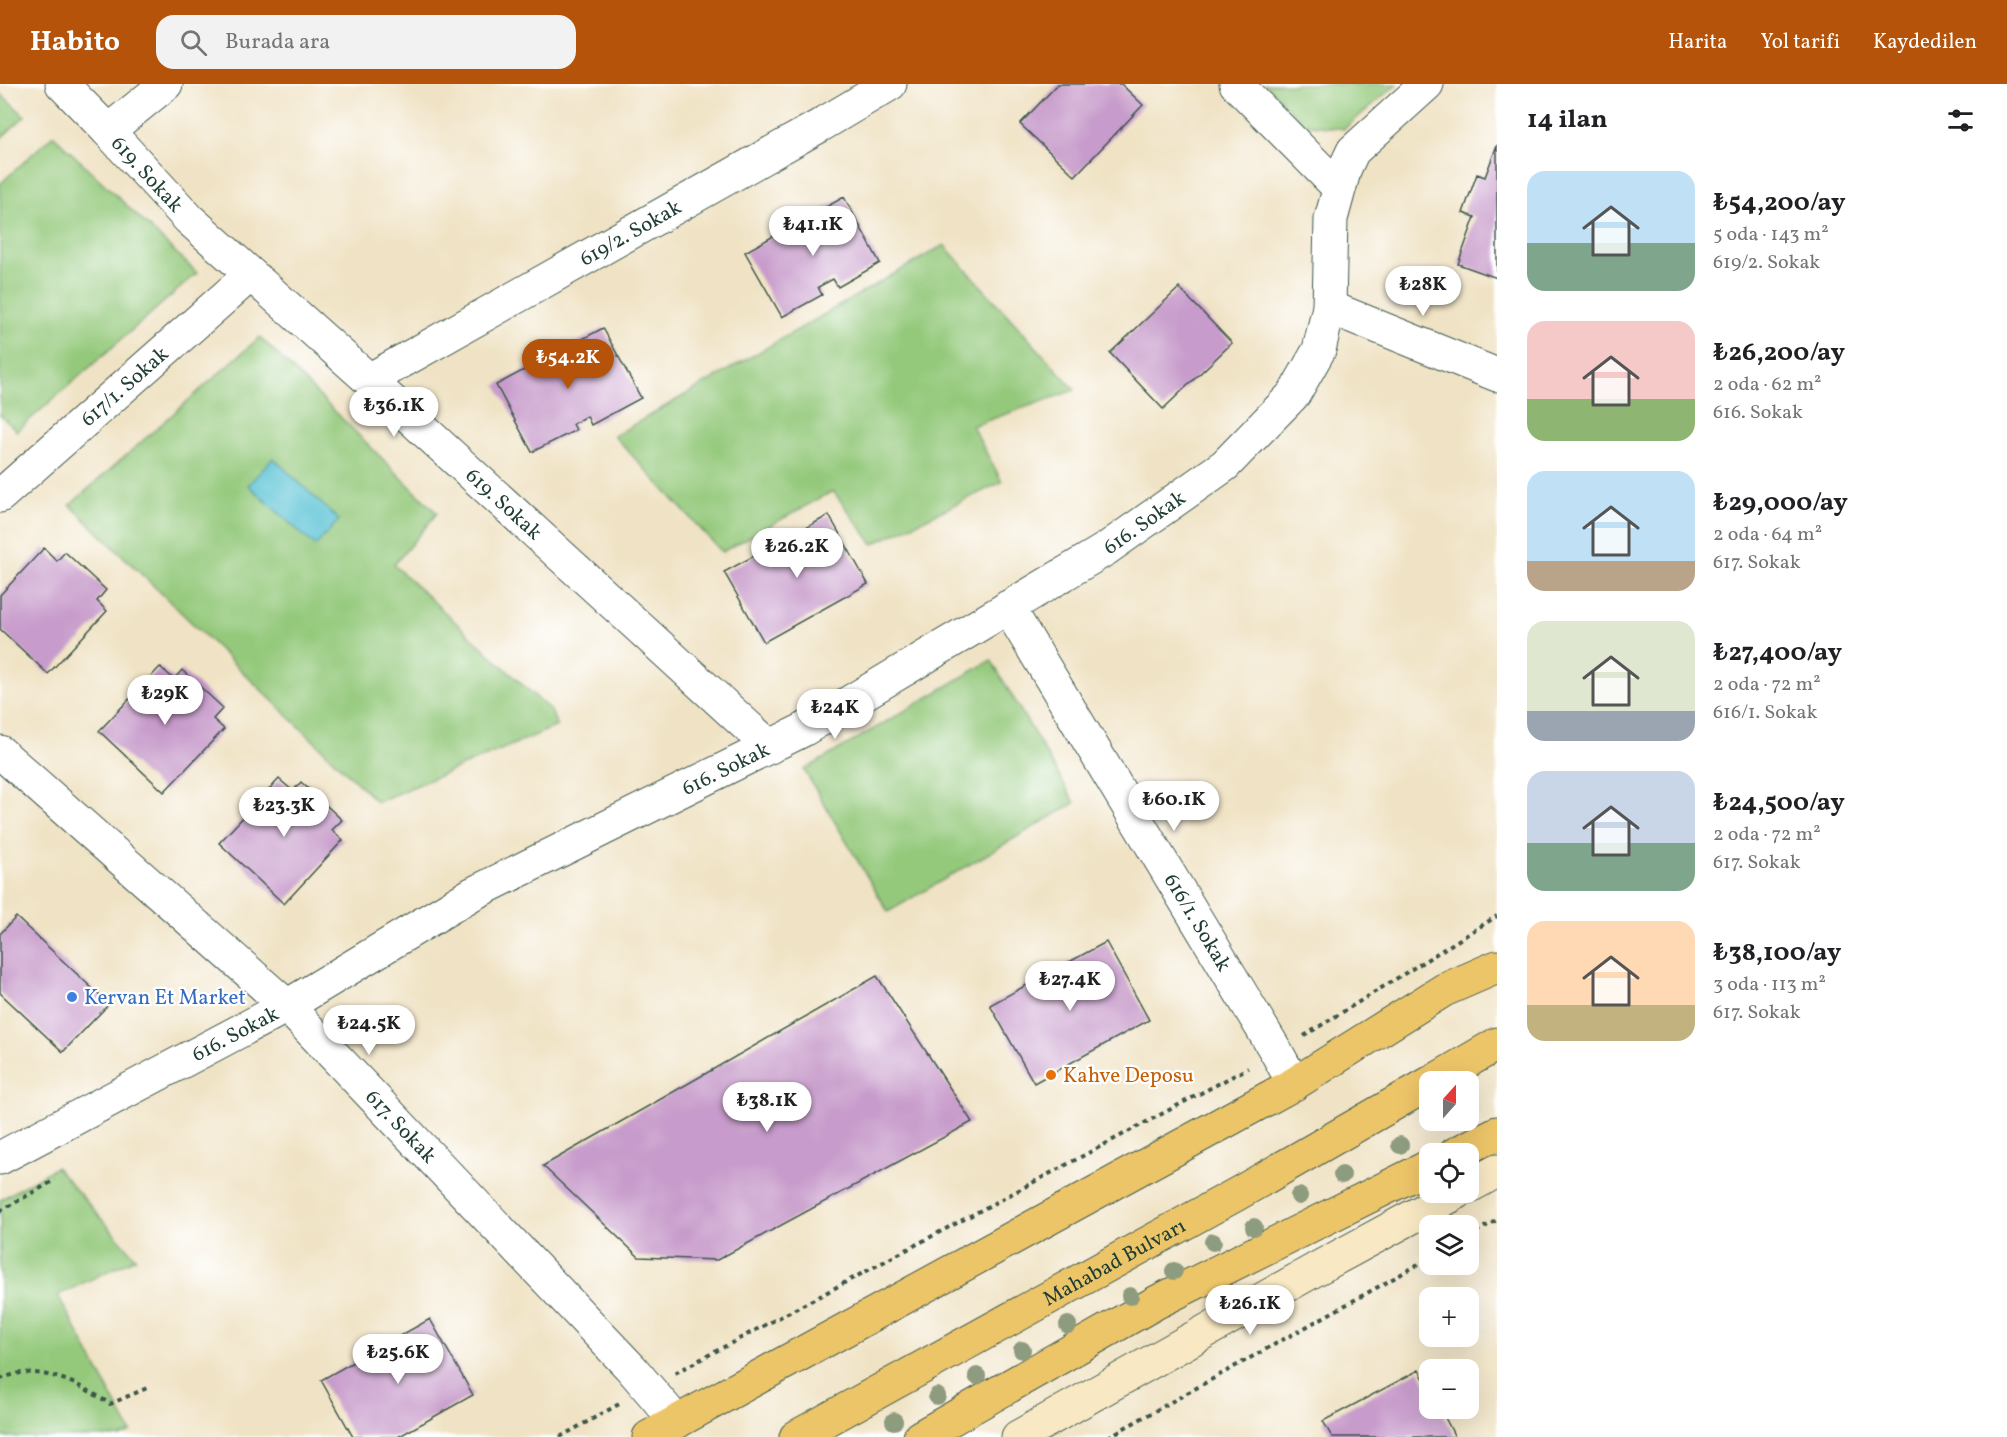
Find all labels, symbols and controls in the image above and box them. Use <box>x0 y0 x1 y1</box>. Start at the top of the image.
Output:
search box <box>156 15 576 69</box>
text: Habito <box>30 23 120 62</box>
icon: search <box>177 26 210 59</box>
text: Burada ara <box>225 27 330 58</box>
text: Harita <box>1668 28 1727 57</box>
text: Yol tarifi <box>1760 28 1840 57</box>
text: Kaydedilen <box>1873 28 1977 57</box>
text: 14 ilan <box>1527 102 1608 138</box>
icon: filters <box>1944 104 1977 137</box>
street label: 619. Sokak <box>104 130 189 220</box>
text: ₺54,200/ay <box>1713 185 1845 221</box>
street label: 619/2. Sokak <box>575 193 688 274</box>
icon: home <box>1575 195 1647 267</box>
pin: ₺41.1K <box>764 206 862 257</box>
text: ₺41.1K <box>783 211 843 239</box>
text: 5 oda · 143 m² <box>1713 221 1829 249</box>
text: 619/2. Sokak <box>1713 249 1820 277</box>
pin: ₺28K <box>1387 266 1459 317</box>
text: ₺28K <box>1399 271 1447 299</box>
text: ₺26,200/ay <box>1713 335 1845 371</box>
pin: ₺54.2K <box>519 339 617 390</box>
street label: 617/1. Sokak <box>75 340 176 434</box>
text: ₺54.2K <box>536 344 600 372</box>
icon: home <box>1575 345 1647 417</box>
text: 2 oda · 62 m² <box>1713 371 1822 399</box>
pin: ₺36.1K <box>345 387 443 438</box>
text: ₺36.1K <box>363 392 425 420</box>
text: 616. Sokak <box>1713 399 1803 427</box>
street label: 619. Sokak <box>458 462 548 548</box>
street label: 616. Sokak <box>1098 484 1192 562</box>
text: ₺29,000/ay <box>1713 485 1848 521</box>
icon: home <box>1575 495 1647 567</box>
text: 2 oda · 64 m² <box>1713 521 1822 549</box>
pin: ₺26.2K <box>748 528 846 579</box>
text: ₺26.2K <box>765 533 829 561</box>
text: 617. Sokak <box>1713 549 1801 577</box>
text: ₺27,400/ay <box>1713 635 1842 671</box>
icon: home <box>1575 645 1647 717</box>
text: 2 oda · 72 m² <box>1713 671 1821 699</box>
pin: ₺29K <box>129 675 201 726</box>
text: ₺29K <box>141 680 189 708</box>
pin: ₺24K <box>799 689 871 740</box>
text: ₺24K <box>811 694 859 722</box>
text: 616/1. Sokak <box>1713 699 1817 727</box>
street label: 616. Sokak <box>677 735 776 804</box>
pin: ₺60.1K <box>1125 781 1223 832</box>
text: ₺24,500/ay <box>1713 785 1845 821</box>
text: ₺60.1K <box>1142 786 1206 814</box>
pin: ₺23.3K <box>235 787 333 838</box>
text: ₺23.3K <box>253 792 315 820</box>
icon: home <box>1575 795 1647 867</box>
text: 2 oda · 72 m² <box>1713 821 1821 849</box>
text: 617. Sokak <box>1713 849 1801 877</box>
street label: 616/1. Sokak <box>1156 868 1238 978</box>
text: ₺38,100/ay <box>1713 935 1841 971</box>
icon: home <box>1575 945 1647 1017</box>
pin: ₺27.4K <box>1021 961 1119 1012</box>
text: ₺27.4K <box>1039 966 1101 994</box>
text: 3 oda · 113 m² <box>1713 971 1826 999</box>
place label: Kervan Et Market <box>84 984 246 1013</box>
marker: Kervan Et Market <box>65 990 79 1004</box>
text: 617. Sokak <box>1713 999 1801 1027</box>
street label: 616. Sokak <box>187 1000 285 1070</box>
pin: ₺24.5K <box>320 1005 418 1056</box>
text: ₺24.5K <box>337 1010 401 1038</box>
place label: Kahve Deposu <box>1063 1062 1194 1091</box>
marker: Kahve Deposu <box>1044 1068 1058 1082</box>
north arrow <box>1419 1071 1479 1131</box>
map controls <box>1419 1071 1479 1419</box>
pin: ₺38.1K <box>718 1082 816 1133</box>
street label: 617. Sokak <box>358 1084 443 1171</box>
text: ₺38.1K <box>737 1087 797 1115</box>
button: locate <box>1419 1143 1479 1203</box>
street label: Mahabad Bulvarı <box>1038 1212 1191 1314</box>
button: layers <box>1419 1215 1479 1275</box>
pin: ₺26.1K <box>1201 1285 1299 1336</box>
button: + <box>1419 1287 1479 1347</box>
text: ₺26.1K <box>1219 1290 1281 1318</box>
pin: ₺25.6K <box>349 1334 447 1385</box>
text: ₺25.6K <box>367 1339 430 1367</box>
button: − <box>1419 1359 1479 1419</box>

